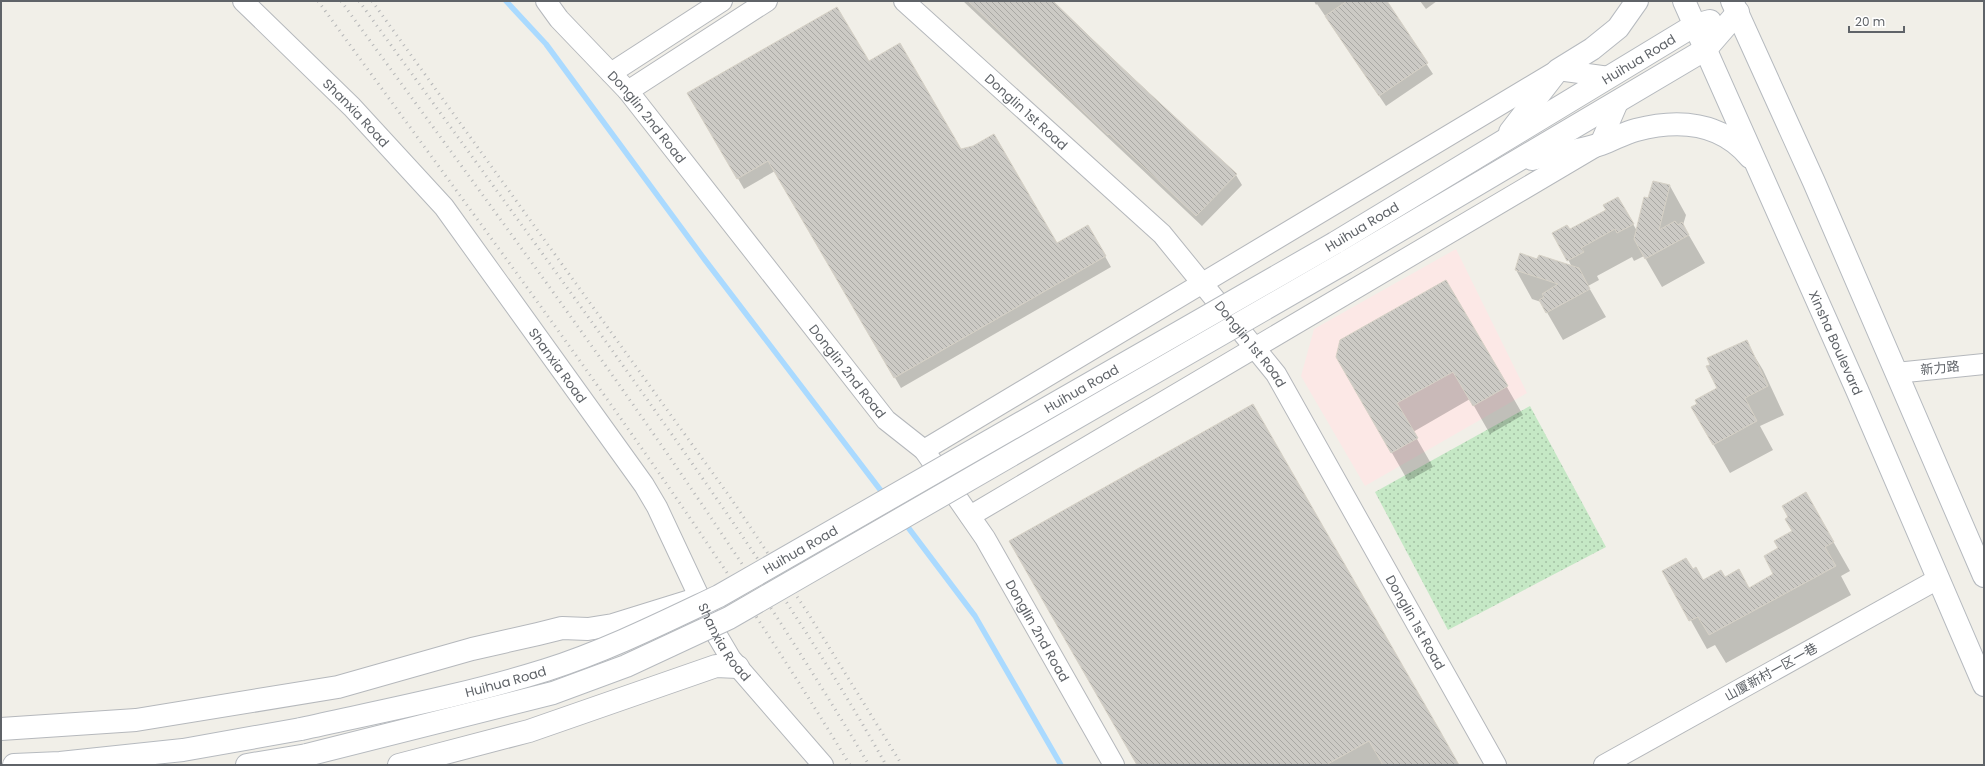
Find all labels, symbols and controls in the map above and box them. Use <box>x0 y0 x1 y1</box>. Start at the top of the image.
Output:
scale bar <box>1849 8 1904 34</box>
text: 20 m <box>1855 13 1885 30</box>
street label: Huihua Road <box>1598 29 1679 89</box>
street label: Donglin 2nd Road <box>604 66 691 167</box>
street label: Donglin 1st Road <box>981 69 1072 154</box>
street label: Shanxia Road <box>319 74 394 151</box>
street label: Huihua Road <box>1321 197 1403 257</box>
street label: Xinsha Boulevard <box>1804 287 1868 398</box>
street label: Donglin 1st Road <box>1210 297 1291 391</box>
street label: Donglin 2nd Road <box>805 320 891 422</box>
street label: Shanxia Road <box>524 324 592 407</box>
street label: 新力路 <box>1920 357 1960 379</box>
street label: Huihua Road <box>1040 359 1122 417</box>
street label: Huihua Road <box>759 521 841 578</box>
street label: Donglin 1st Road <box>1381 571 1450 673</box>
street label: Donglin 2nd Road <box>1001 576 1074 685</box>
street label: Shanxia Road <box>694 600 755 685</box>
street label: 山厦新村一区一巷 <box>1721 638 1821 706</box>
street label: Huihua Road <box>463 661 548 702</box>

